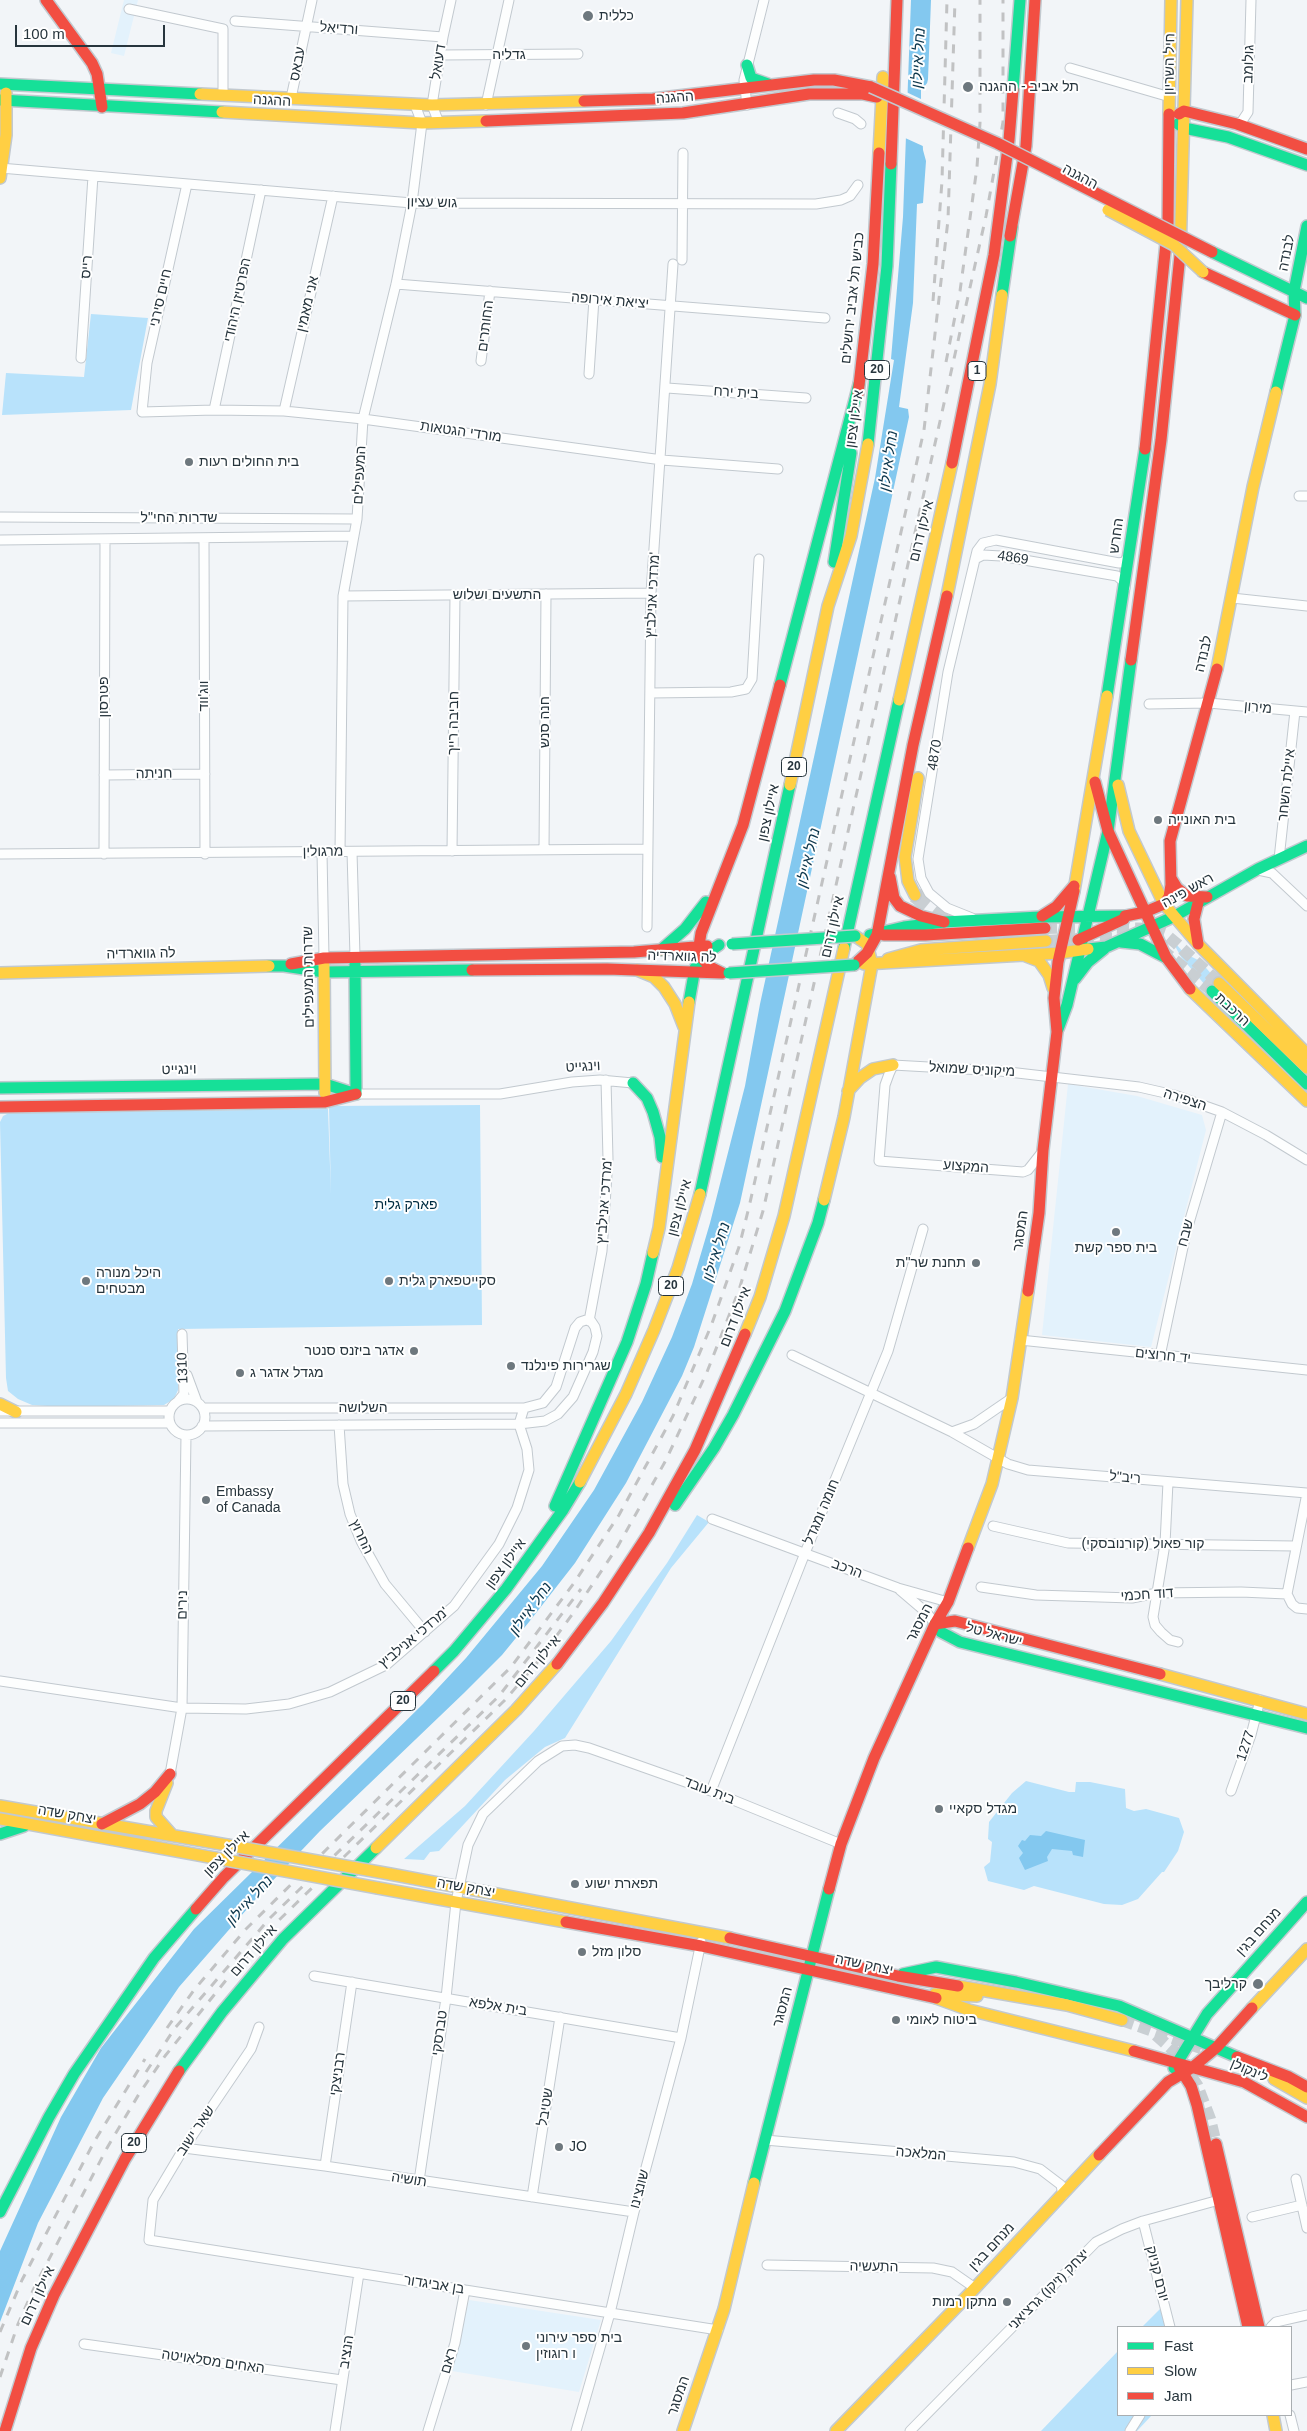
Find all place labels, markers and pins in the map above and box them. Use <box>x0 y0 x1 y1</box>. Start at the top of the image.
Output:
place label: כללית <box>599 8 634 24</box>
marker: כללית <box>581 9 595 23</box>
place label: תל אביב - ההגנה <box>979 79 1079 95</box>
marker: תל אביב - ההגנה <box>961 80 975 94</box>
place label: בית החולים רעות <box>199 454 299 470</box>
marker: בית החולים רעות <box>183 456 195 468</box>
place label: בית האונייה <box>1168 812 1236 828</box>
marker: בית האונייה <box>1152 814 1164 826</box>
marker: בית ספר קשת <box>1110 1226 1122 1238</box>
place label: בית ספר קשת <box>1075 1240 1157 1256</box>
place label: תחנת שר"ת <box>896 1255 966 1271</box>
marker: תחנת שר"ת <box>970 1257 982 1269</box>
place label: היכל מנורה מבטחים <box>96 1265 161 1298</box>
place label: סקייטפארק גלית <box>399 1273 496 1289</box>
marker: היכל מנורה מבטחים <box>80 1275 92 1287</box>
marker: סקייטפארק גלית <box>383 1275 395 1287</box>
place label: אדגר ביזנס סנטר <box>305 1343 404 1359</box>
marker: אדגר ביזנס סנטר <box>408 1345 420 1357</box>
place label: שגרירות פינלנד <box>521 1358 611 1374</box>
marker: שגרירות פינלנד <box>505 1360 517 1372</box>
place label: מגדל אדגר ג <box>250 1365 324 1381</box>
marker: מגדל אדגר ג <box>234 1367 246 1379</box>
place label: Embassy of Canada <box>216 1484 281 1516</box>
marker: Embassy of Canada <box>200 1494 212 1506</box>
place label: מגדל סקאיי <box>949 1801 1017 1817</box>
marker: מגדל סקאיי <box>933 1803 945 1815</box>
place label: תפארת ישוע <box>585 1876 658 1892</box>
marker: תפארת ישוע <box>569 1878 581 1890</box>
place label: סלון מזל <box>592 1944 641 1960</box>
marker: סלון מזל <box>576 1946 588 1958</box>
place label: קרליבך <box>1205 1976 1247 1992</box>
marker: קרליבך <box>1251 1977 1265 1991</box>
place label: ביטוח לאומי <box>906 2012 977 2028</box>
marker: ביטוח לאומי <box>890 2014 902 2026</box>
place label: JO <box>569 2139 587 2155</box>
marker: JO <box>553 2141 565 2153</box>
place label: מתקן רמות <box>932 2294 997 2310</box>
marker: מתקן רמות <box>1001 2296 1013 2308</box>
place label: בית ספר עירוני ו רוגוזין <box>536 2330 622 2362</box>
marker: בית ספר עירוני ו רוגוזין <box>520 2340 532 2352</box>

